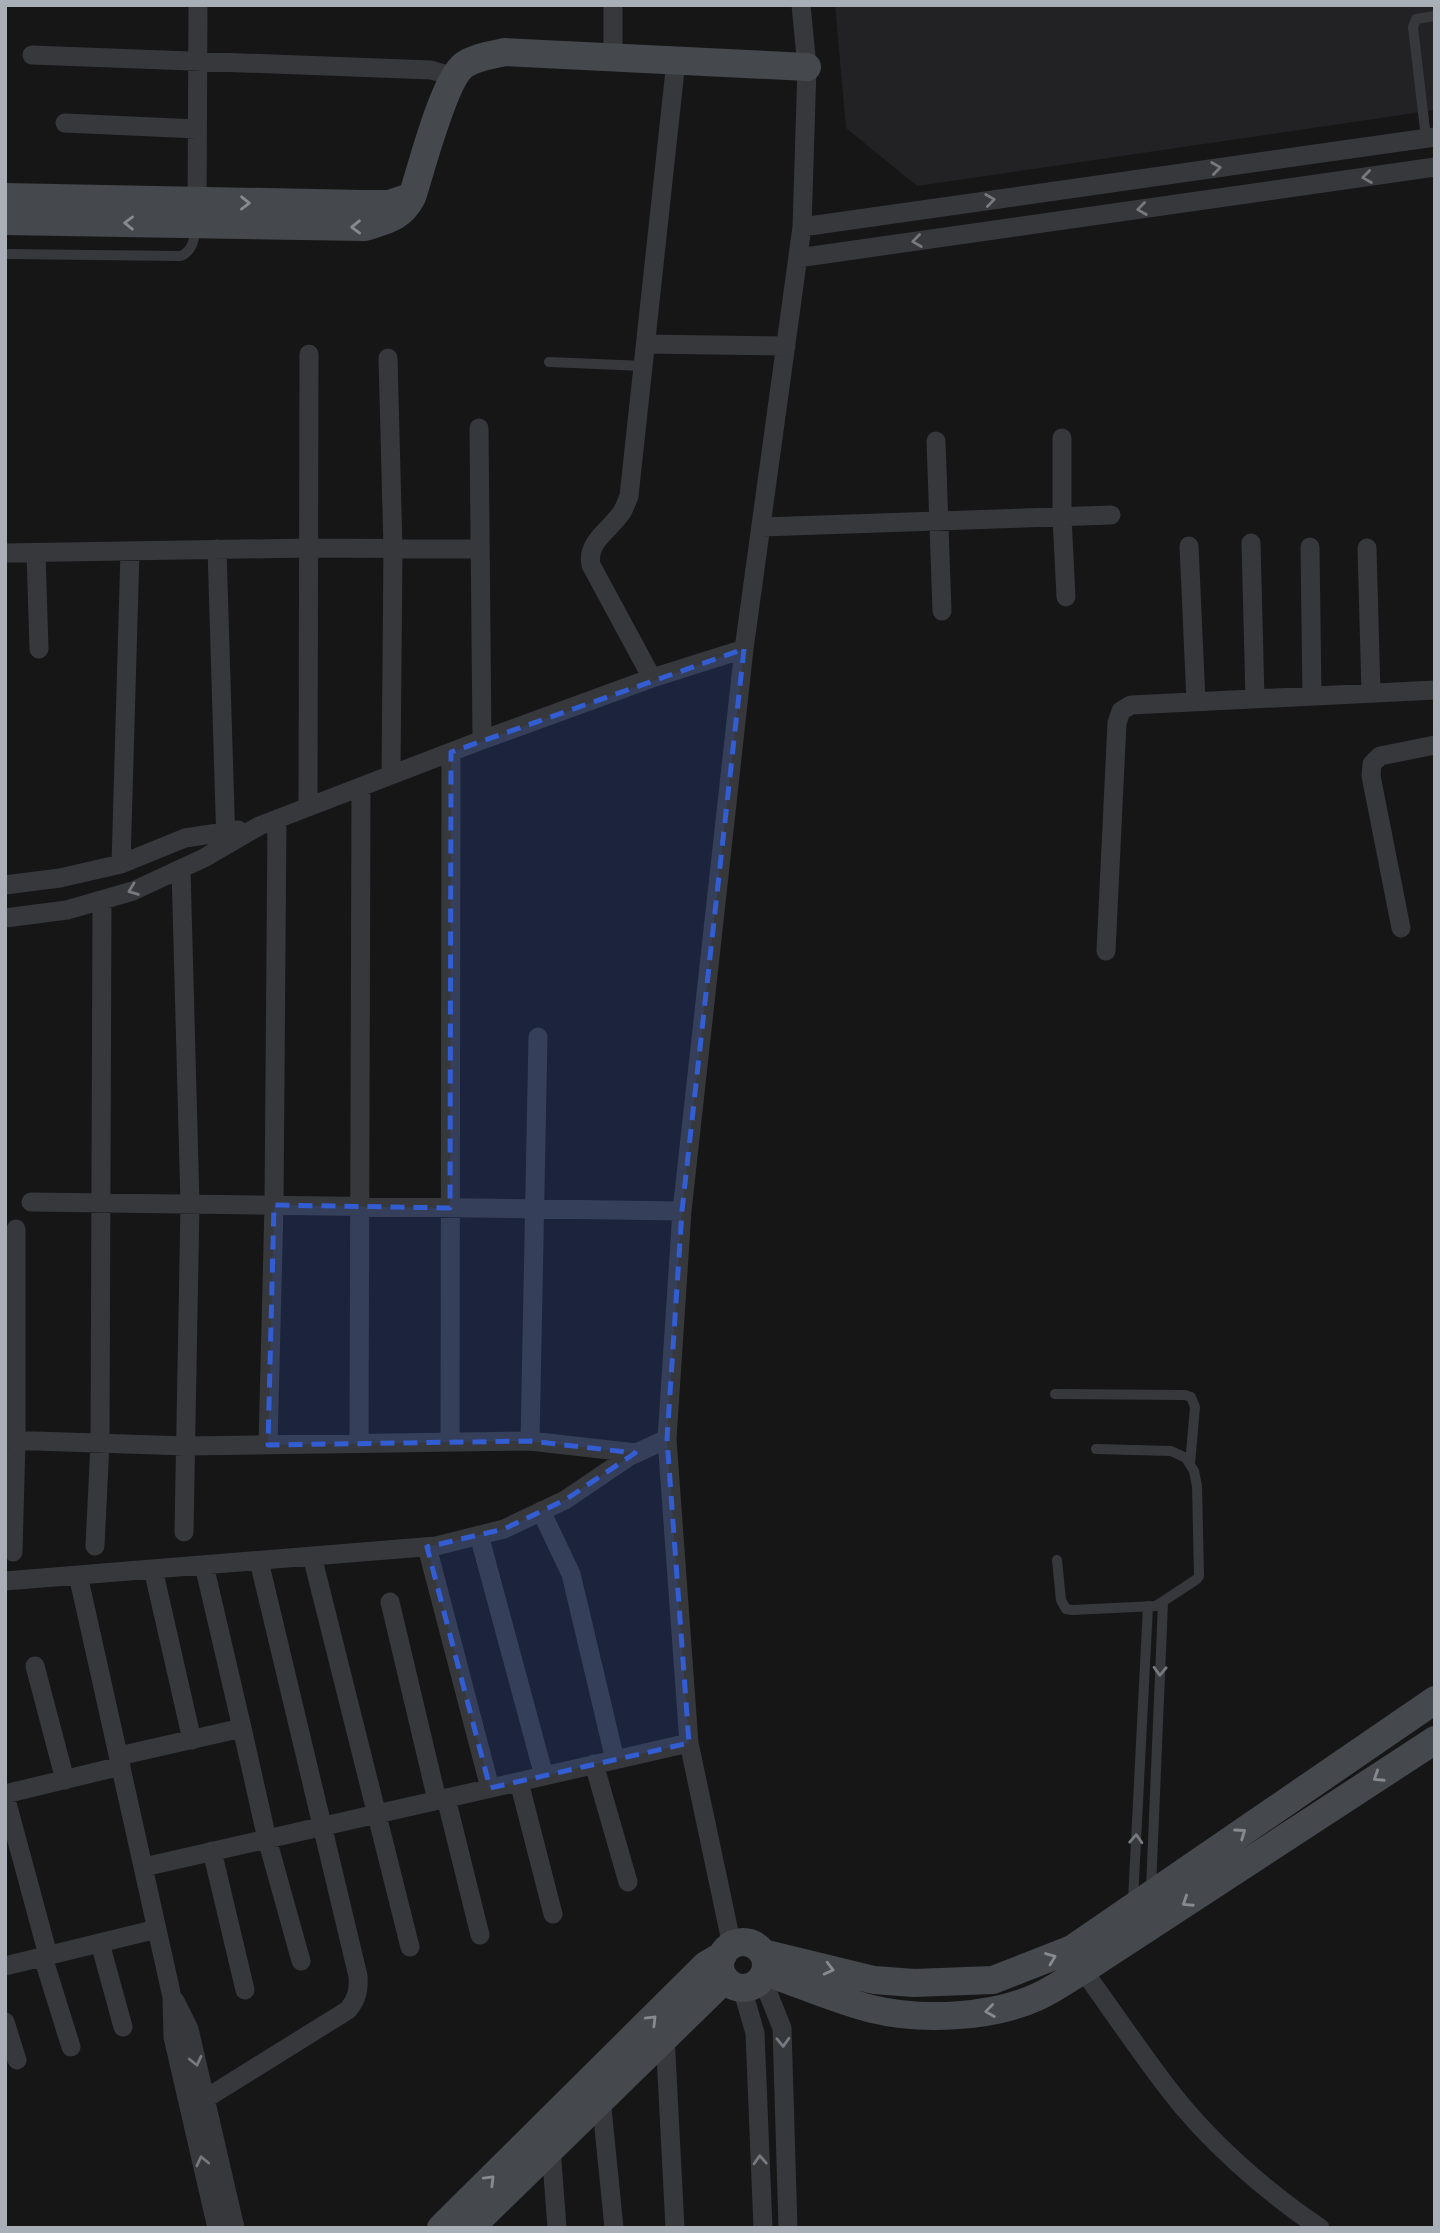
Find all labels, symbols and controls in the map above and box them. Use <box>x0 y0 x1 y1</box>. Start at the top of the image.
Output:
one-way arrow <box>1210 161 1221 176</box>
one-way arrow <box>1361 169 1373 184</box>
one-way arrow <box>984 193 996 208</box>
one-way arrow <box>240 195 251 211</box>
one-way arrow <box>1136 201 1148 216</box>
one-way arrow <box>123 215 133 231</box>
one-way arrow <box>350 219 361 234</box>
one-way arrow <box>911 234 923 249</box>
one-way arrow <box>128 882 140 896</box>
one-way arrow <box>1153 1666 1168 1677</box>
one-way arrow <box>1372 1769 1385 1782</box>
one-way arrow <box>1233 1829 1246 1841</box>
one-way arrow <box>1129 1834 1144 1845</box>
one-way arrow <box>1182 1893 1195 1906</box>
one-way arrow <box>1044 1952 1056 1966</box>
one-way arrow <box>823 1961 835 1975</box>
one-way arrow <box>984 2003 995 2018</box>
one-way arrow <box>644 2016 657 2029</box>
one-way arrow <box>775 2037 790 2048</box>
one-way arrow <box>188 2055 203 2067</box>
one-way arrow <box>753 2154 768 2165</box>
one-way arrow <box>196 2155 210 2167</box>
one-way arrow <box>482 2175 495 2188</box>

